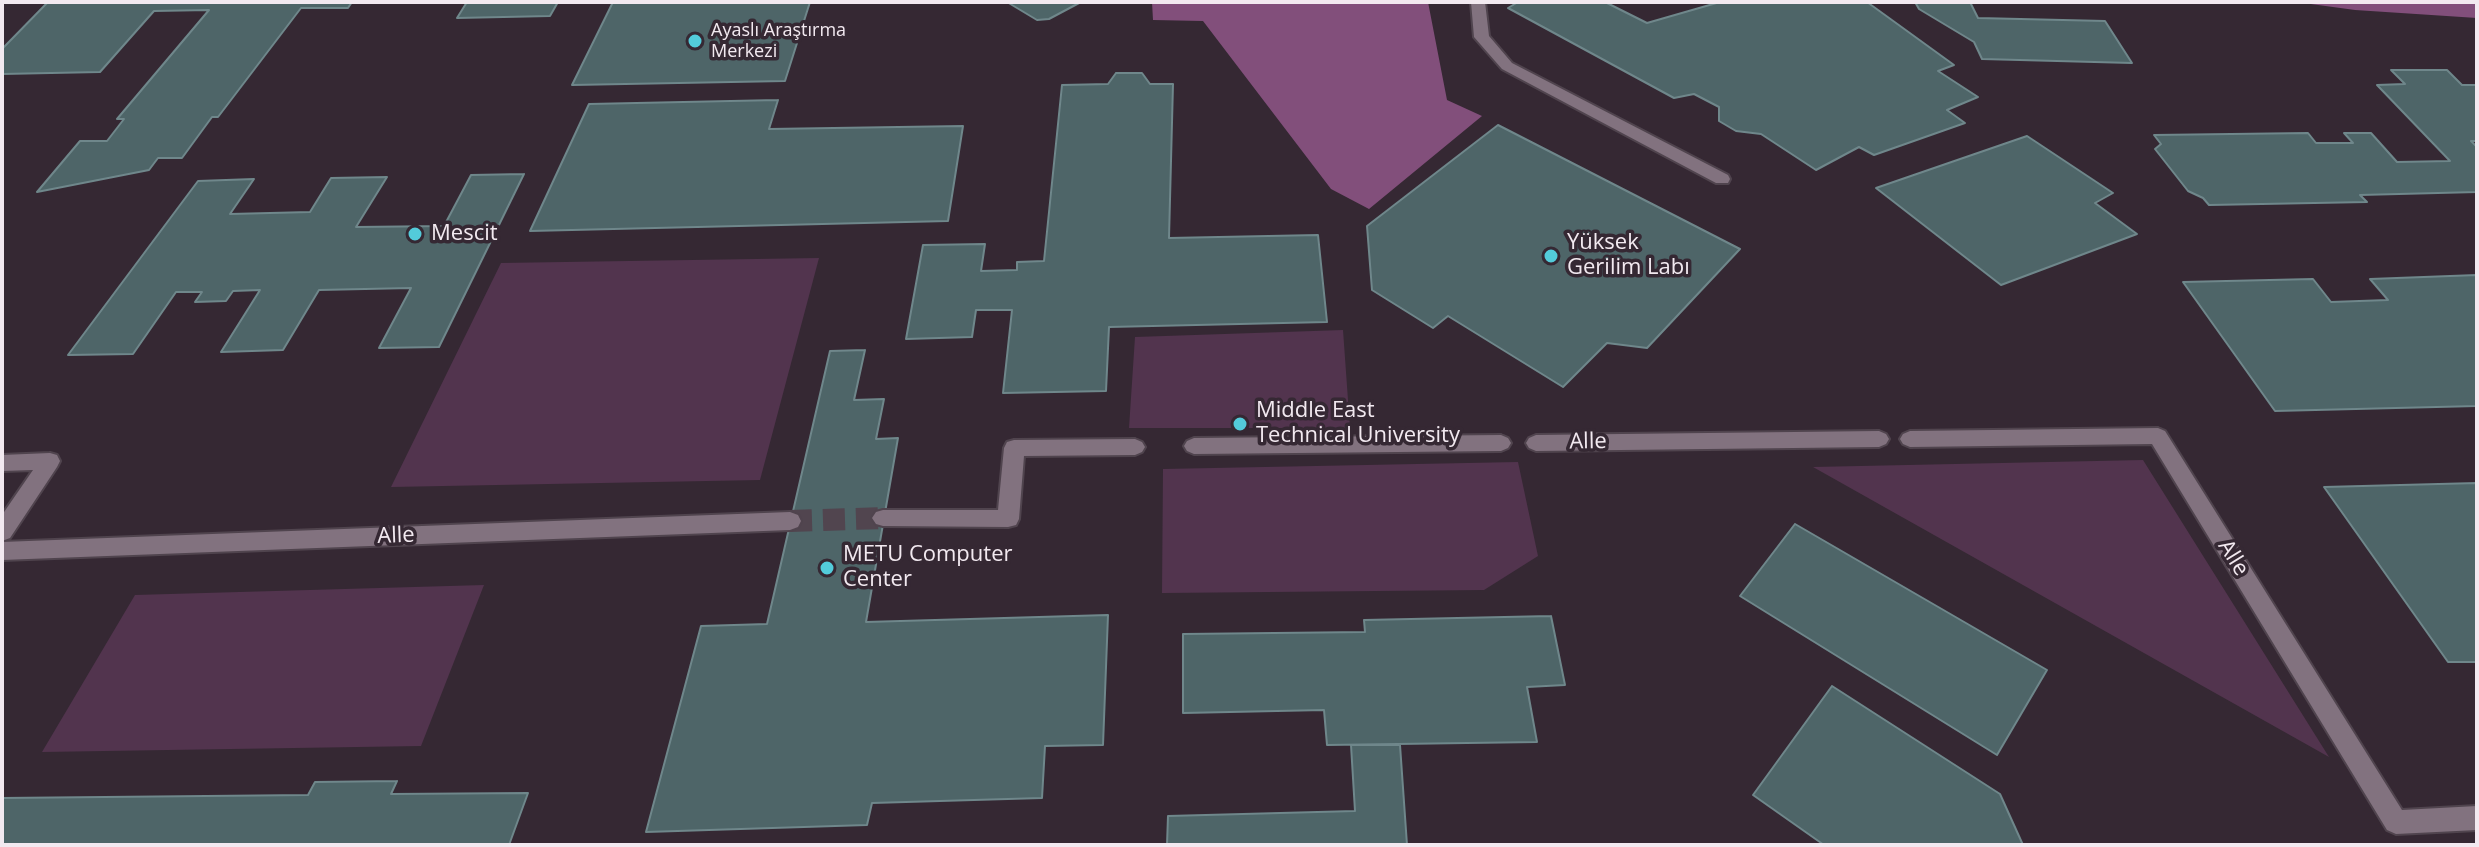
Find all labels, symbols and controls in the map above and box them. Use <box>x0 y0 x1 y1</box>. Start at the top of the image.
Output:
place label: Ayaslı Araştırma Merkezi <box>711 20 846 62</box>
marker: Ayaslı Araştırma Merkezi <box>686 32 704 50</box>
place label: Mescit <box>431 221 498 247</box>
marker: Mescit <box>406 225 424 243</box>
place label: Yüksek Gerilim Labı <box>1567 230 1690 282</box>
marker: Yüksek Gerilim Labı <box>1542 247 1560 265</box>
place label: Middle East Technical University <box>1256 398 1460 450</box>
marker: Middle East Technical University <box>1231 415 1249 433</box>
street label: Alle <box>1569 428 1607 456</box>
street label: Alle <box>377 522 415 550</box>
street label: Alle <box>2212 535 2254 581</box>
place label: METU Computer Center <box>843 542 1012 594</box>
marker: METU Computer Center <box>818 559 836 577</box>

